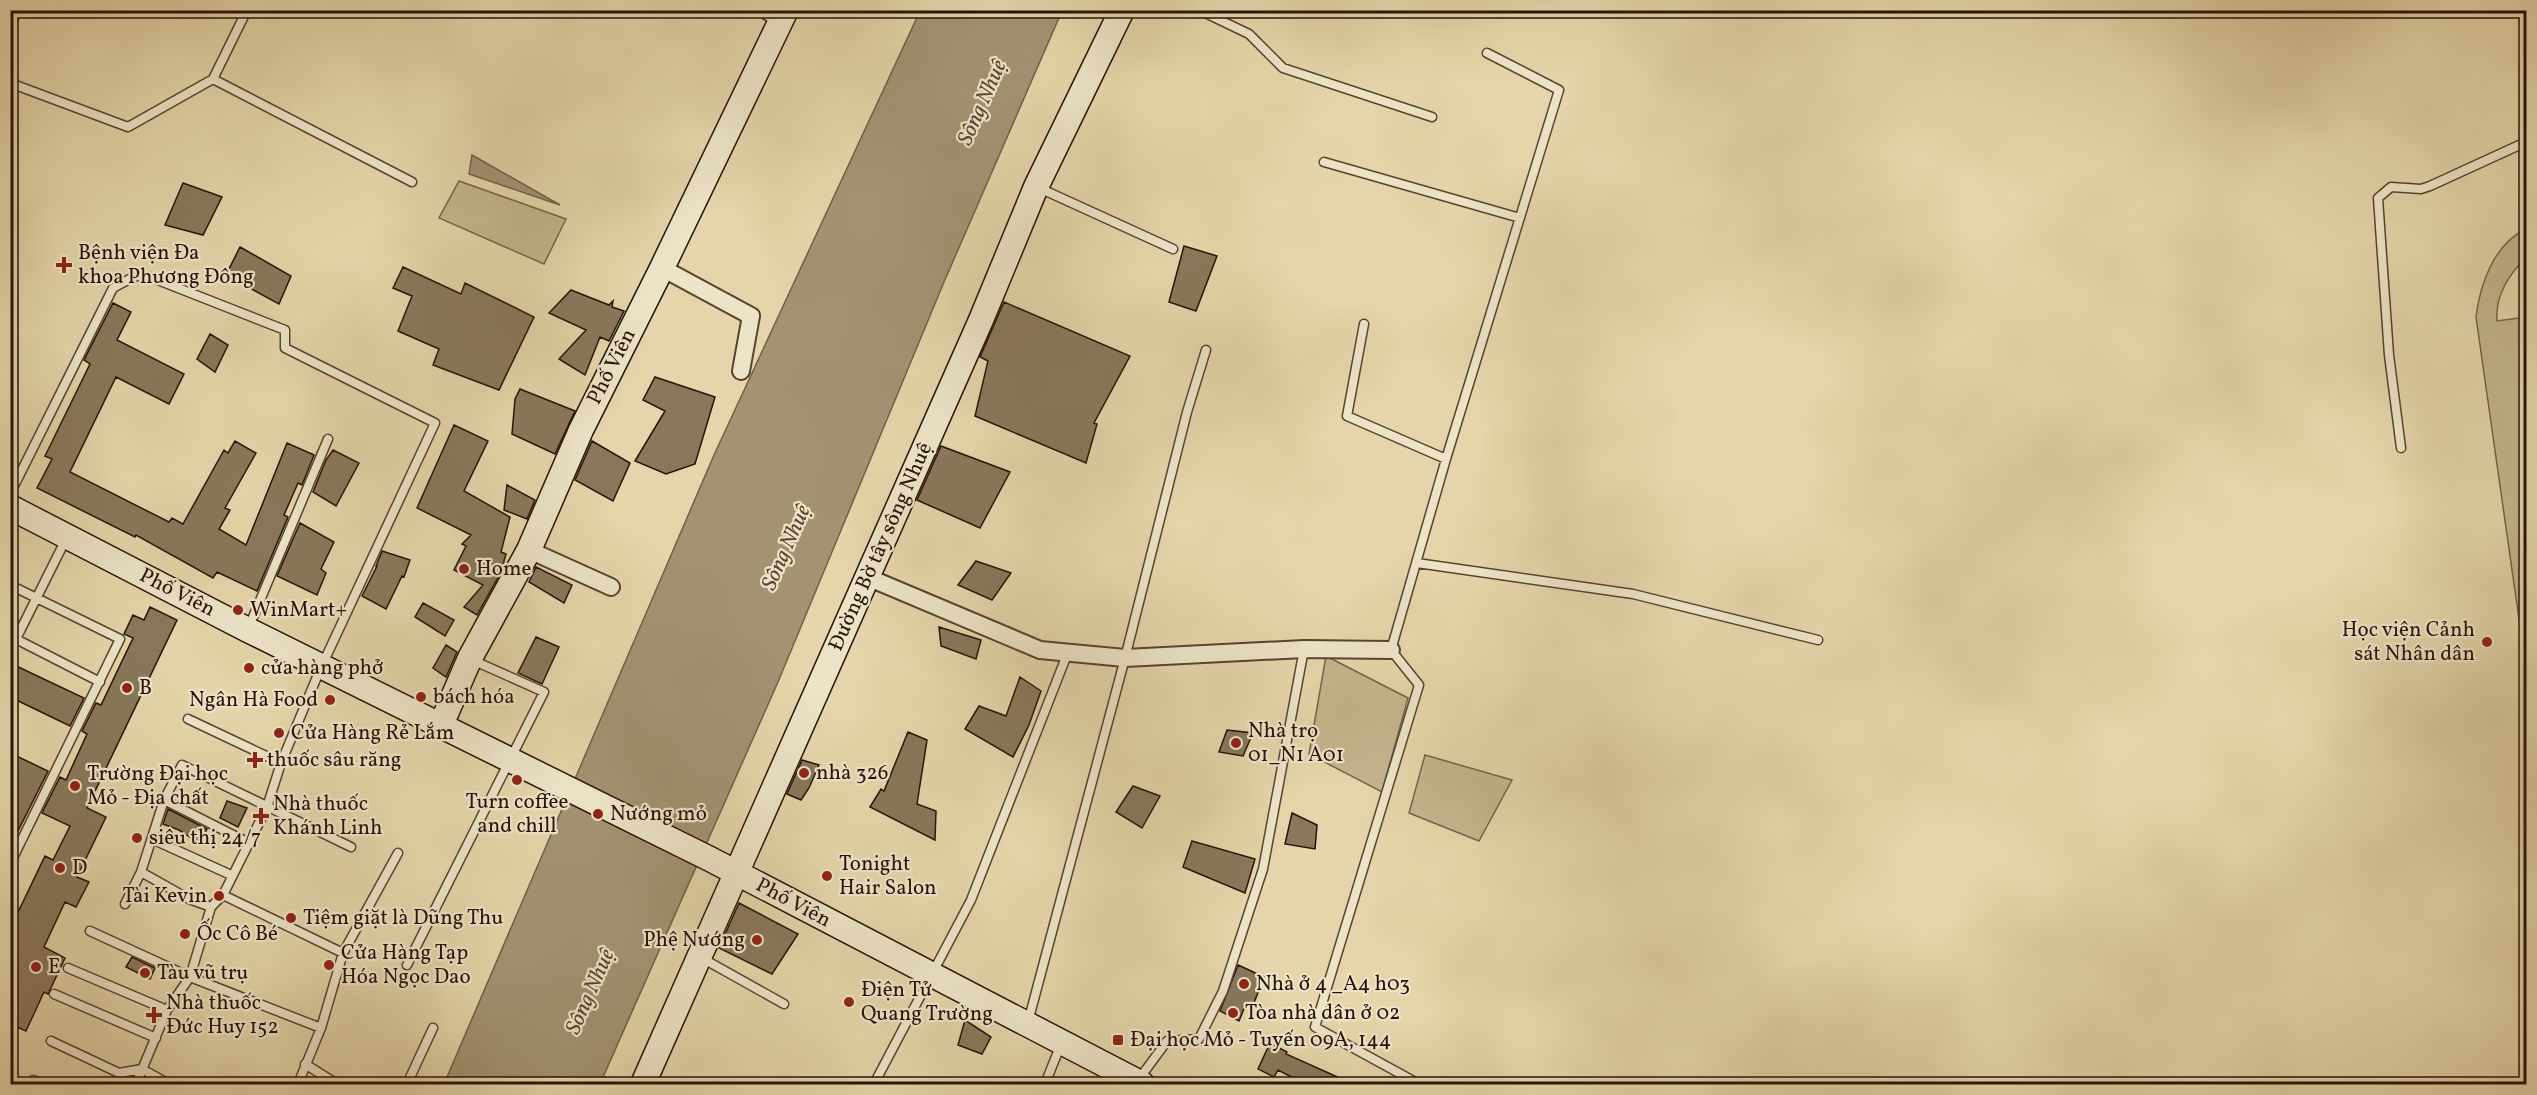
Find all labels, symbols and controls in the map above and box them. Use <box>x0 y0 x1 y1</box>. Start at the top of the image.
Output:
water label: Sông Nhuệ <box>950 54 1016 151</box>
place label: Bệnh viện Đa khoa Phương Đông <box>78 239 254 292</box>
marker: Bệnh viện Đa khoa Phương Đông <box>55 256 73 274</box>
street label: Phố Viên <box>581 324 643 410</box>
street label: Đường Bờ tây sông Nhuệ <box>822 438 940 656</box>
water label: Sông Nhuệ <box>754 499 820 596</box>
place label: Home <box>476 555 532 584</box>
street label: Phố Viên <box>134 562 220 624</box>
marker: Home <box>457 562 471 576</box>
place label: WinMart+ <box>250 596 347 625</box>
marker: WinMart+ <box>231 603 245 617</box>
place label: Học viện Cảnh sát Nhân dân <box>2342 616 2475 669</box>
marker: Học viện Cảnh sát Nhân dân <box>2480 635 2494 649</box>
place label: cửa hàng phở <box>261 654 384 683</box>
marker: cửa hàng phở <box>242 661 256 675</box>
place label: B <box>139 674 152 703</box>
marker: B <box>120 681 134 695</box>
place label: bách hóa <box>433 683 515 712</box>
place label: Ngân Hà Food <box>189 686 318 715</box>
marker: bách hóa <box>414 690 428 704</box>
marker: Ngân Hà Food <box>323 693 337 707</box>
place label: Nhà trọ 01_N1 A01 <box>1248 717 1344 770</box>
place label: Cửa Hàng Rẻ Lắm <box>291 719 454 748</box>
marker: Cửa Hàng Rẻ Lắm <box>272 726 286 740</box>
marker: Nhà trọ 01_N1 A01 <box>1229 736 1243 750</box>
place label: thuốc sâu răng <box>267 746 402 775</box>
marker: thuốc sâu răng <box>248 753 262 767</box>
place label: nhà 326 <box>816 759 888 788</box>
place label: Trường Đại học Mỏ - Địa chất <box>87 760 228 813</box>
marker: nhà 326 <box>797 766 811 780</box>
marker: Turn coffee and chill <box>510 773 524 787</box>
marker: Trường Đại học Mỏ - Địa chất <box>68 779 82 793</box>
place label: Turn coffee and chill <box>465 788 569 841</box>
place label: Nhà thuốc Khánh Linh <box>273 790 383 843</box>
place label: Nướng mỏ <box>610 800 707 829</box>
marker: Nướng mỏ <box>591 807 605 821</box>
marker: Nhà thuốc Khánh Linh <box>254 809 268 823</box>
place label: siêu thị 24/7 <box>149 824 261 853</box>
marker: siêu thị 24/7 <box>130 831 144 845</box>
place label: Tonight Hair Salon <box>839 850 937 903</box>
place label: D <box>72 854 87 883</box>
marker: D <box>53 861 67 875</box>
marker: Tonight Hair Salon <box>820 869 834 883</box>
street label: Phố Viên <box>750 871 836 935</box>
place label: Tài Kevin <box>123 882 207 911</box>
marker: Tài Kevin <box>212 889 226 903</box>
place label: Tiệm giặt là Dũng Thu <box>303 904 503 933</box>
marker: Tiệm giặt là Dũng Thu <box>284 911 298 925</box>
place label: Ốc Cô Bé <box>197 918 278 949</box>
place label: Phệ Nướng <box>643 926 745 955</box>
marker: Ốc Cô Bé <box>178 927 192 941</box>
marker: Phệ Nướng <box>750 933 764 947</box>
place label: Cửa Hàng Tạp Hóa Ngọc Dao <box>341 939 471 992</box>
water label: Sông Nhuệ <box>558 943 624 1040</box>
place label: E <box>48 953 61 982</box>
marker: Cửa Hàng Tạp Hóa Ngọc Dao <box>322 958 336 972</box>
place label: Tàu vũ trụ <box>157 959 248 988</box>
marker: E <box>29 960 43 974</box>
marker: Tàu vũ trụ <box>138 966 152 980</box>
place label: Nhà ở 4 _A4 h03 <box>1256 970 1410 999</box>
place label: Điện Tử Quang Trường <box>861 976 993 1029</box>
marker: Nhà ở 4 _A4 h03 <box>1237 977 1251 991</box>
place label: Nhà thuốc Đức Huy 152 <box>166 989 279 1042</box>
marker: Điện Tử Quang Trường <box>842 995 856 1009</box>
place label: Tòa nhà dân ở 02 <box>1245 999 1400 1028</box>
marker: Tòa nhà dân ở 02 <box>1226 1006 1240 1020</box>
marker: Nhà thuốc Đức Huy 152 <box>147 1008 161 1022</box>
place label: Đại học Mỏ - Tuyến 09A, 144 <box>1130 1026 1391 1055</box>
marker: Đại học Mỏ - Tuyến 09A, 144 <box>1111 1033 1125 1047</box>

